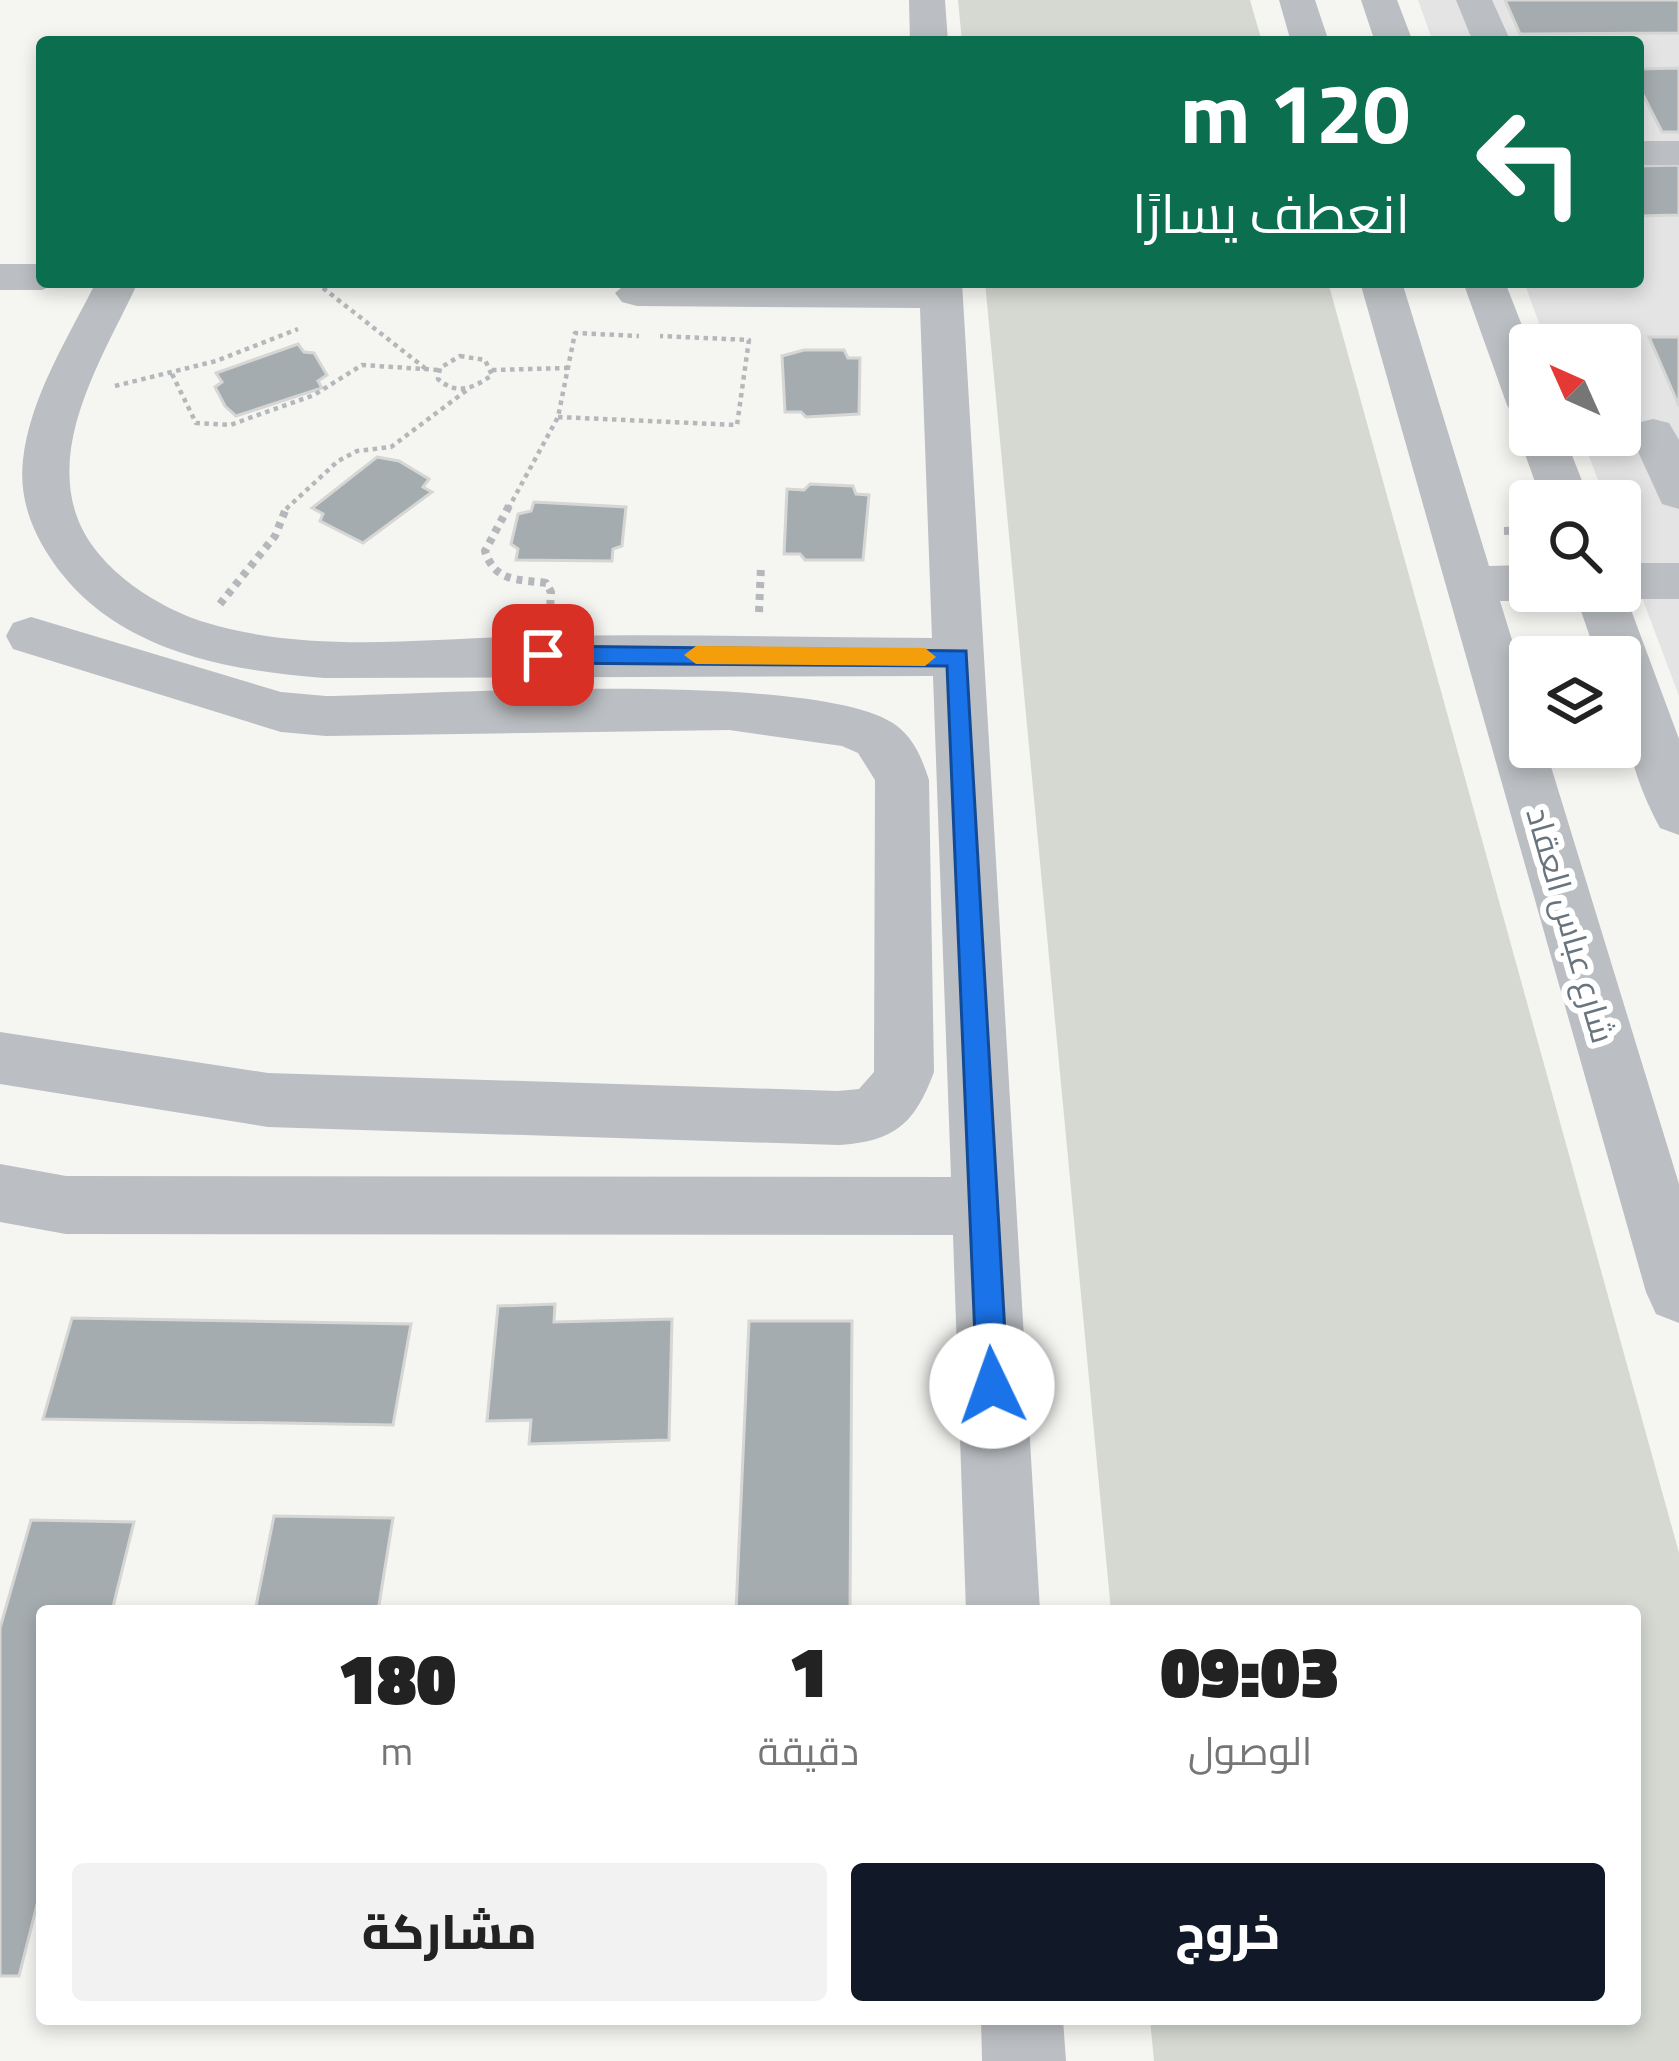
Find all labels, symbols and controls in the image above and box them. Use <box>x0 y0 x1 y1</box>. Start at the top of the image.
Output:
text: 120 m <box>1180 48 1410 176</box>
icon: left <box>1452 84 1608 240</box>
text: انعطف يسارًا <box>1132 172 1410 254</box>
north arrow <box>1509 324 1641 456</box>
map controls <box>1509 324 1641 768</box>
button: search <box>1509 480 1641 612</box>
pin <box>492 604 594 706</box>
icon: arrive <box>510 622 576 688</box>
button: layers <box>1509 636 1641 768</box>
street label: شارع عباس العقاد <box>1513 801 1629 1049</box>
position arrow <box>929 1323 1055 1449</box>
text: 1 <box>789 1615 828 1725</box>
text: 09:03 <box>1160 1615 1340 1725</box>
text: 180 <box>337 1622 456 1732</box>
text: m <box>381 1721 413 1780</box>
text: دقيقة <box>758 1721 859 1780</box>
text: الوصول <box>1188 1721 1312 1780</box>
button: مشاركة <box>72 1863 827 2001</box>
button: خروج <box>851 1863 1605 2001</box>

